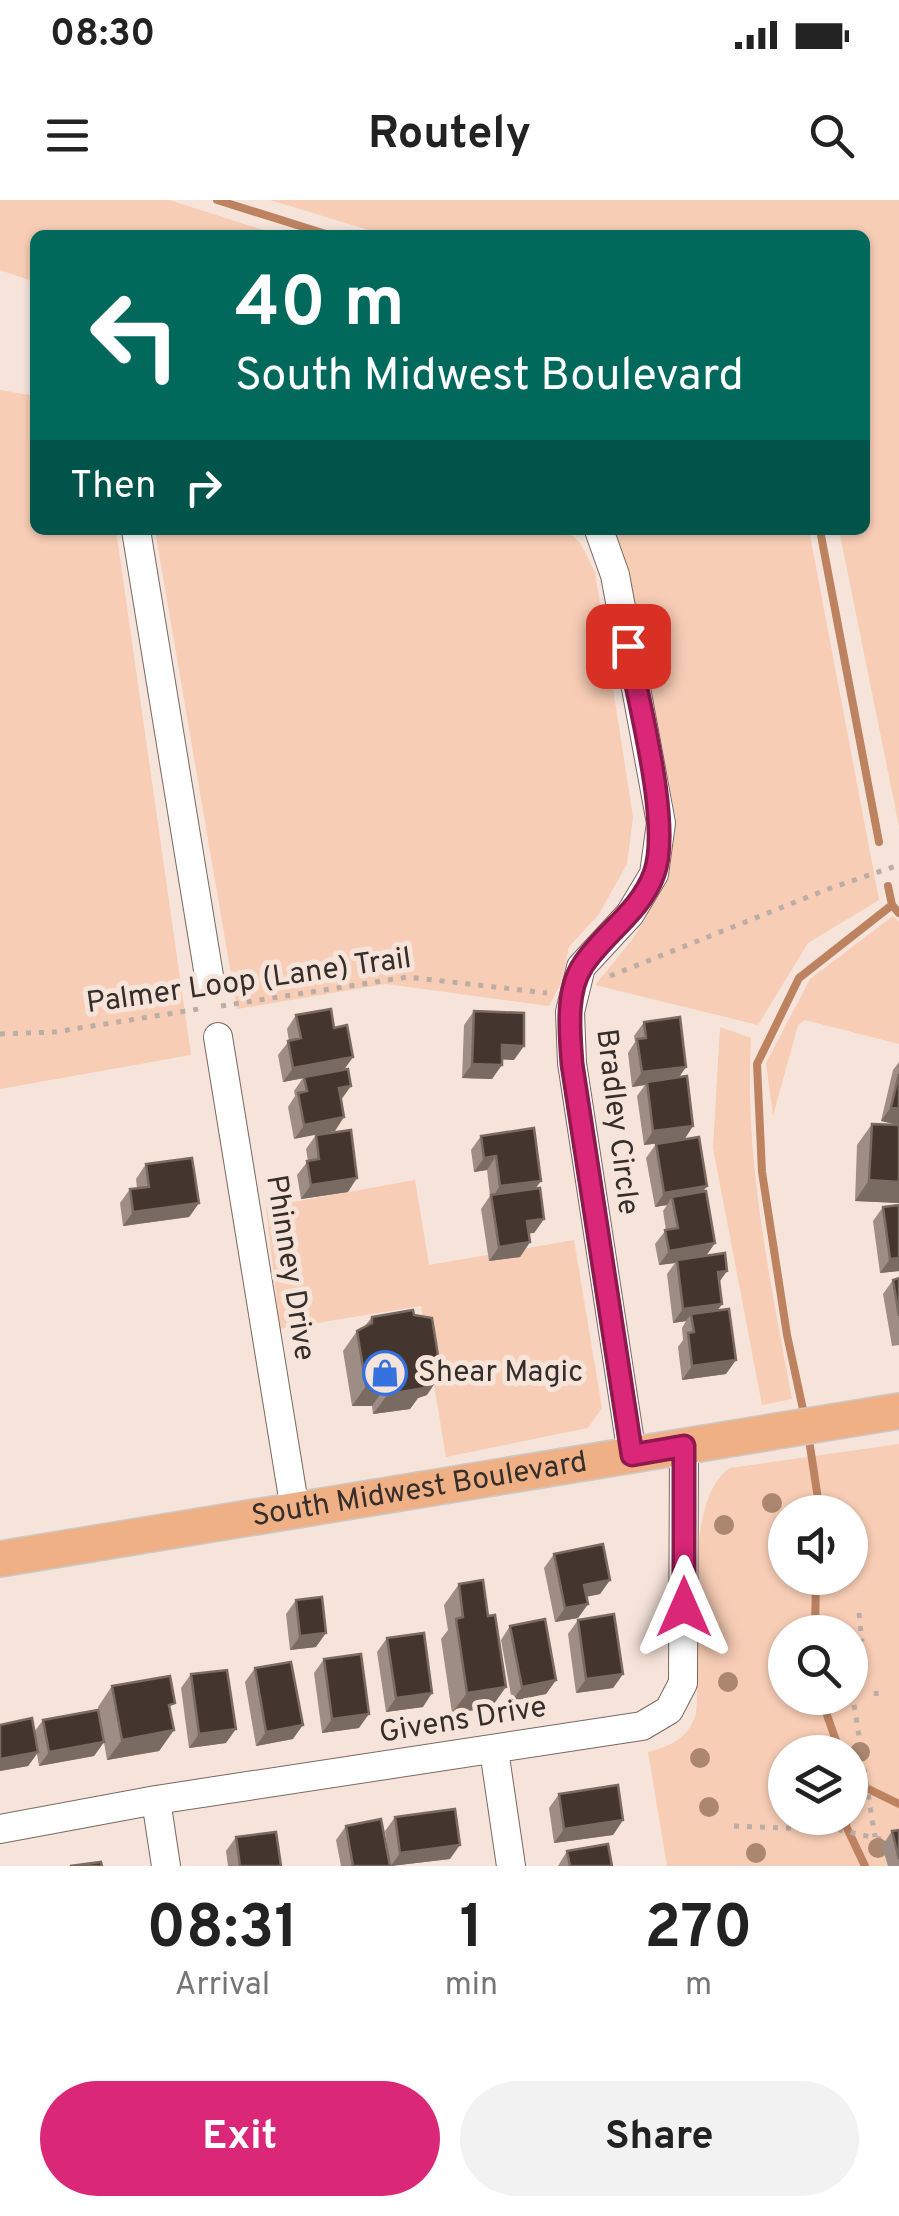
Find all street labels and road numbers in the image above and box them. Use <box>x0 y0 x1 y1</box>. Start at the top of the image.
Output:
street label: Palmer Loop (Lane) Trail <box>84 941 414 1023</box>
street label: Bradley Circle <box>586 1027 646 1217</box>
street label: Phinney Drive <box>256 1172 322 1364</box>
street label: South Midwest Boulevard <box>249 1444 590 1536</box>
street label: Givens Drive <box>377 1690 549 1752</box>

